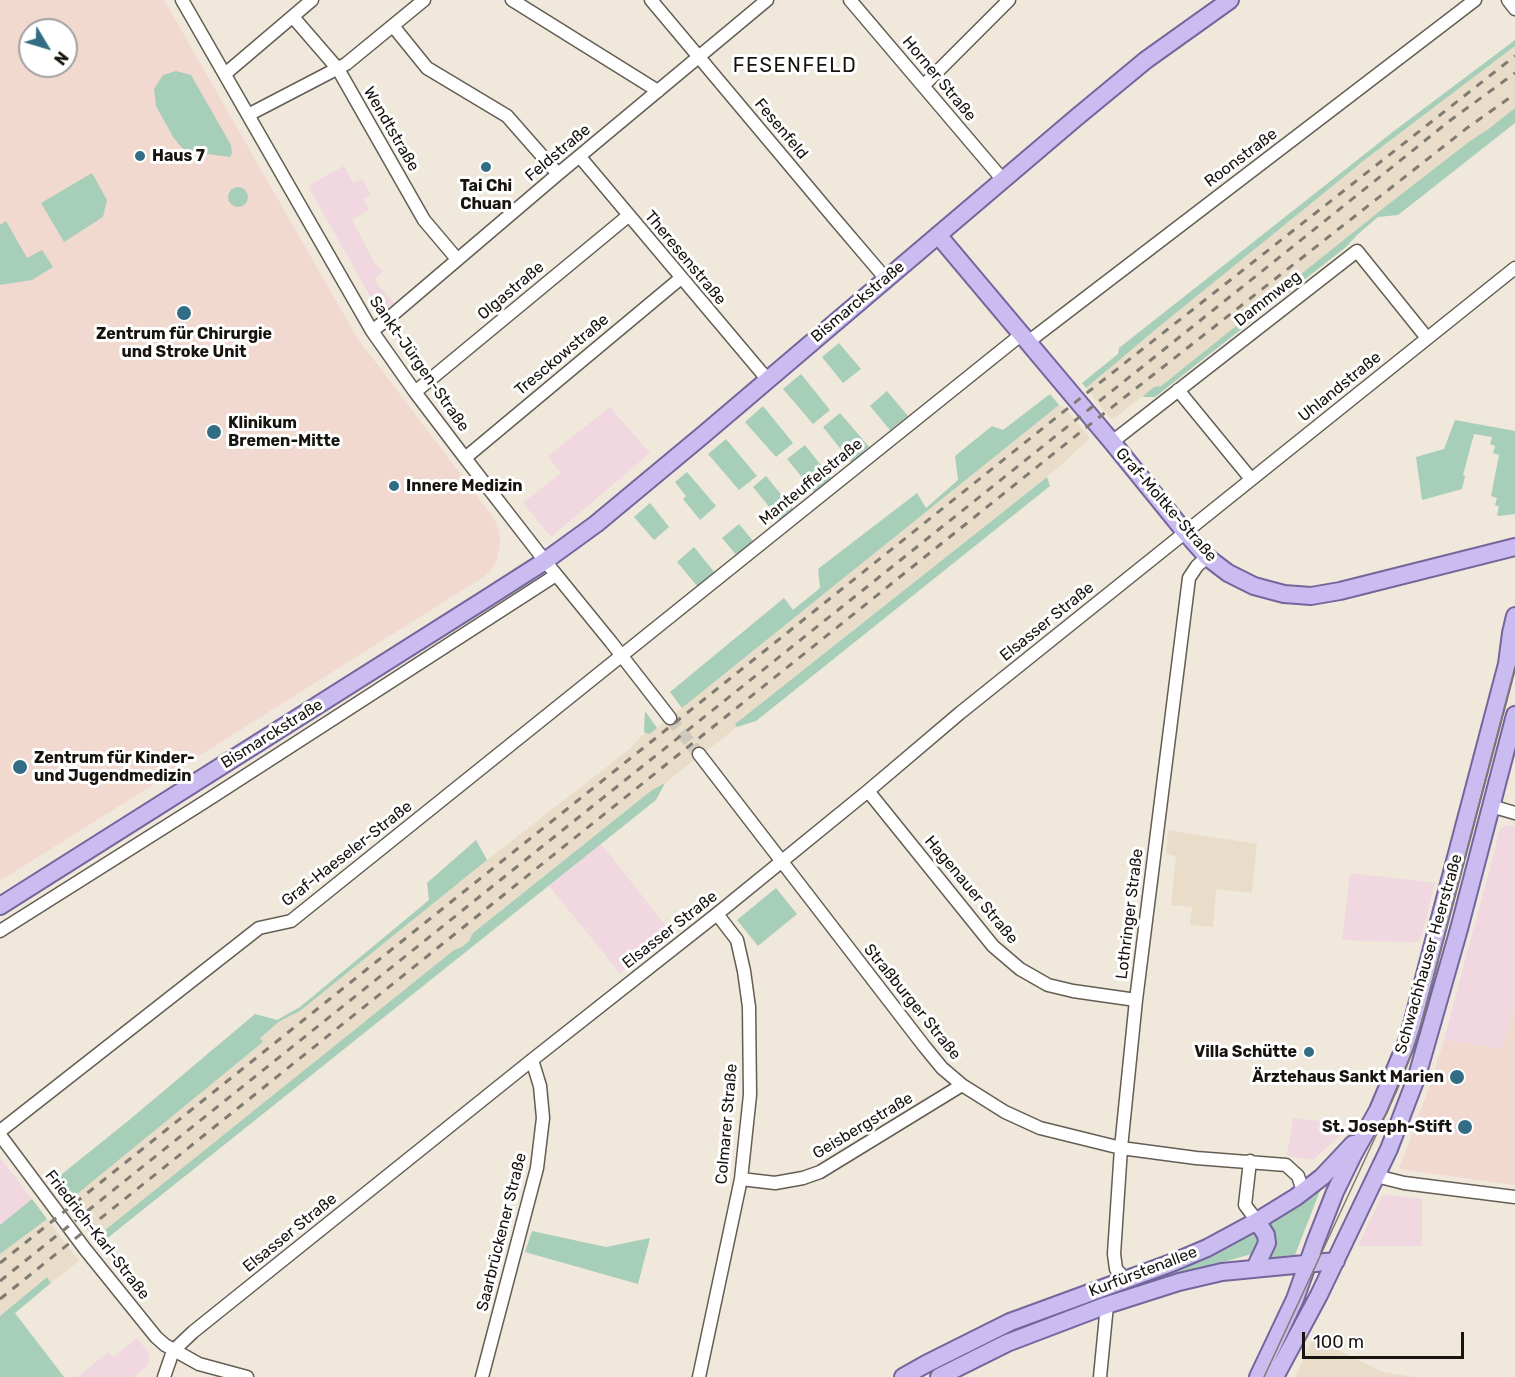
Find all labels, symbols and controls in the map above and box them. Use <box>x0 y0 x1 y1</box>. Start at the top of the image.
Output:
north arrow <box>18 18 78 78</box>
street label: Horner Straße <box>898 33 980 125</box>
text: N <box>50 48 72 69</box>
district label: FESENFELD <box>733 54 857 78</box>
street label: Wendtstraße <box>359 83 423 175</box>
street label: Fesenfeld <box>750 95 812 163</box>
street label: Feldstraße <box>522 120 594 186</box>
street label: Roonstraße <box>1201 124 1281 192</box>
place label: Haus 7 <box>152 146 205 166</box>
marker: Haus 7 <box>133 149 147 163</box>
marker: Tai Chi Chuan <box>479 160 493 174</box>
place label: Tai Chi Chuan <box>460 176 512 214</box>
street label: Theresenstraße <box>640 207 730 309</box>
street label: Bismarckstraße <box>807 257 909 347</box>
street label: Olgastraße <box>474 258 548 324</box>
street label: Dammweg <box>1231 267 1305 331</box>
street label: Sankt-Jürgen-Straße <box>365 293 473 435</box>
marker: Zentrum für Chirurgie und Stroke Unit <box>175 304 193 322</box>
street label: Tresckowstraße <box>511 310 613 400</box>
place label: Zentrum für Chirurgie und Stroke Unit <box>96 324 272 362</box>
street label: Uhlandstraße <box>1295 348 1385 426</box>
place label: Klinikum Bremen-Mitte <box>228 413 340 451</box>
marker: Klinikum Bremen-Mitte <box>205 423 223 441</box>
street label: Manteuffelstraße <box>756 434 866 530</box>
street label: Graf-Moltke-Straße <box>1111 444 1221 566</box>
place label: Innere Medizin <box>406 476 523 496</box>
marker: Innere Medizin <box>387 479 401 493</box>
street label: Elsasser Straße <box>996 578 1098 666</box>
street label: Bismarckstraße <box>218 695 326 773</box>
place label: Zentrum für Kinder- und Jugendmedizin <box>34 748 195 786</box>
marker: Zentrum für Kinder- und Jugendmedizin <box>11 758 29 776</box>
street label: Graf-Haeseler-Straße <box>278 797 416 911</box>
street label: Hagenauer Straße <box>920 832 1022 948</box>
street label: Lothringer Straße <box>1112 848 1148 980</box>
street label: Schwachhauser Heerstraße <box>1391 852 1467 1056</box>
street label: Elsasser Straße <box>619 887 721 973</box>
street label: Straßburger Straße <box>859 940 965 1064</box>
place label: Villa Schütte <box>1194 1042 1297 1062</box>
marker: Villa Schütte <box>1302 1045 1316 1059</box>
street label: Colmarer Straße <box>712 1063 742 1185</box>
place label: Ärztehaus Sankt Marien <box>1252 1067 1444 1087</box>
marker: Ärztehaus Sankt Marien <box>1448 1068 1466 1086</box>
street label: Geisbergstraße <box>809 1089 917 1163</box>
place label: St. Joseph-Stift <box>1322 1117 1452 1137</box>
marker: St. Joseph-Stift <box>1456 1118 1474 1136</box>
street label: Saarbrückener Straße <box>473 1151 531 1313</box>
street label: Friedrich-Karl-Straße <box>41 1166 153 1304</box>
street label: Elsasser Straße <box>239 1189 341 1277</box>
street label: Kurfürstenallee <box>1086 1243 1200 1301</box>
scale bar <box>1305 1320 1467 1358</box>
text: 100 m <box>1313 1331 1364 1353</box>

